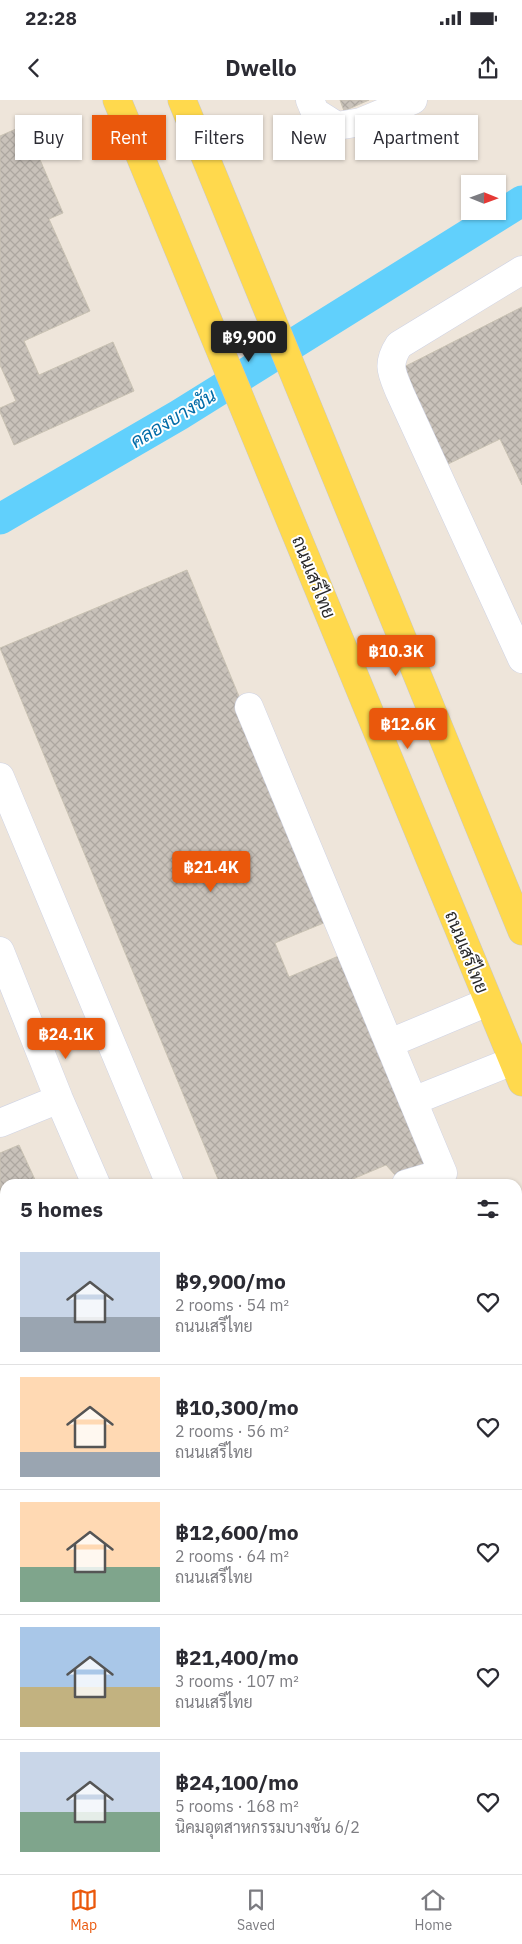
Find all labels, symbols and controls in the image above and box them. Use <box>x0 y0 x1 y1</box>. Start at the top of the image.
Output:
text: 22:28 <box>25 6 77 30</box>
text: Dwello <box>225 53 297 82</box>
icon: back <box>20 54 48 82</box>
icon: share <box>474 54 502 82</box>
chip: Buy <box>15 115 82 160</box>
chip: Rent <box>92 115 166 160</box>
chip: Filters <box>176 115 263 160</box>
chip: New <box>273 115 345 160</box>
chip: Apartment <box>355 115 478 160</box>
north arrow <box>461 175 506 220</box>
map controls <box>461 175 506 220</box>
pin: ฿9,900 <box>208 320 290 363</box>
text: ฿9,900 <box>222 327 276 347</box>
water label: คลองบางชัน <box>126 383 220 453</box>
street label: ถนนเสรีไทย <box>287 532 342 622</box>
pin: ฿10.3K <box>355 634 437 677</box>
text: ฿10.3K <box>368 641 424 661</box>
pin: ฿12.6K <box>367 708 449 750</box>
text: ฿12.6K <box>380 714 436 734</box>
pin: ฿21.4K <box>170 850 252 893</box>
text: ฿21.4K <box>183 857 239 877</box>
street label: ถนนเสรีไทย <box>440 907 495 997</box>
pin: ฿24.1K <box>25 1018 107 1060</box>
text: ฿24.1K <box>38 1024 94 1044</box>
text: 5 homes <box>20 1195 103 1223</box>
icon: filters <box>474 1195 502 1223</box>
text: ฿9,900/mo <box>175 1267 286 1295</box>
icon: home <box>60 1272 120 1332</box>
icon: heart <box>474 1288 502 1316</box>
text: 2 rooms · 54 m² <box>175 1295 289 1315</box>
text: ถนนเสรีไทย <box>175 1316 253 1336</box>
text: ฿10,300/mo <box>175 1393 299 1421</box>
icon: home <box>60 1397 120 1457</box>
icon: heart <box>474 1413 502 1441</box>
text: 2 rooms · 56 m² <box>175 1421 289 1441</box>
text: ถนนเสรีไทย <box>175 1442 253 1462</box>
text: ฿12,600/mo <box>175 1518 299 1546</box>
icon: home <box>60 1522 120 1582</box>
icon: heart <box>474 1538 502 1566</box>
text: 2 rooms · 64 m² <box>175 1546 289 1566</box>
text: ถนนเสรีไทย <box>175 1567 253 1587</box>
text: ฿21,400/mo <box>175 1643 299 1671</box>
icon: home <box>60 1647 120 1707</box>
icon: heart <box>474 1663 502 1691</box>
text: 3 rooms · 107 m² <box>175 1671 299 1691</box>
text: ถนนเสรีไทย <box>175 1692 253 1712</box>
text: ฿24,100/mo <box>175 1768 299 1796</box>
icon: home <box>60 1772 120 1832</box>
icon: heart <box>474 1788 502 1816</box>
text: 5 rooms · 168 m² <box>175 1796 299 1816</box>
text: นิคมอุตสาหกรรมบางชัน 6/2 <box>175 1817 360 1837</box>
tab: Map <box>70 1886 98 1934</box>
tab: Saved <box>237 1886 275 1934</box>
tab: Home <box>415 1886 452 1934</box>

